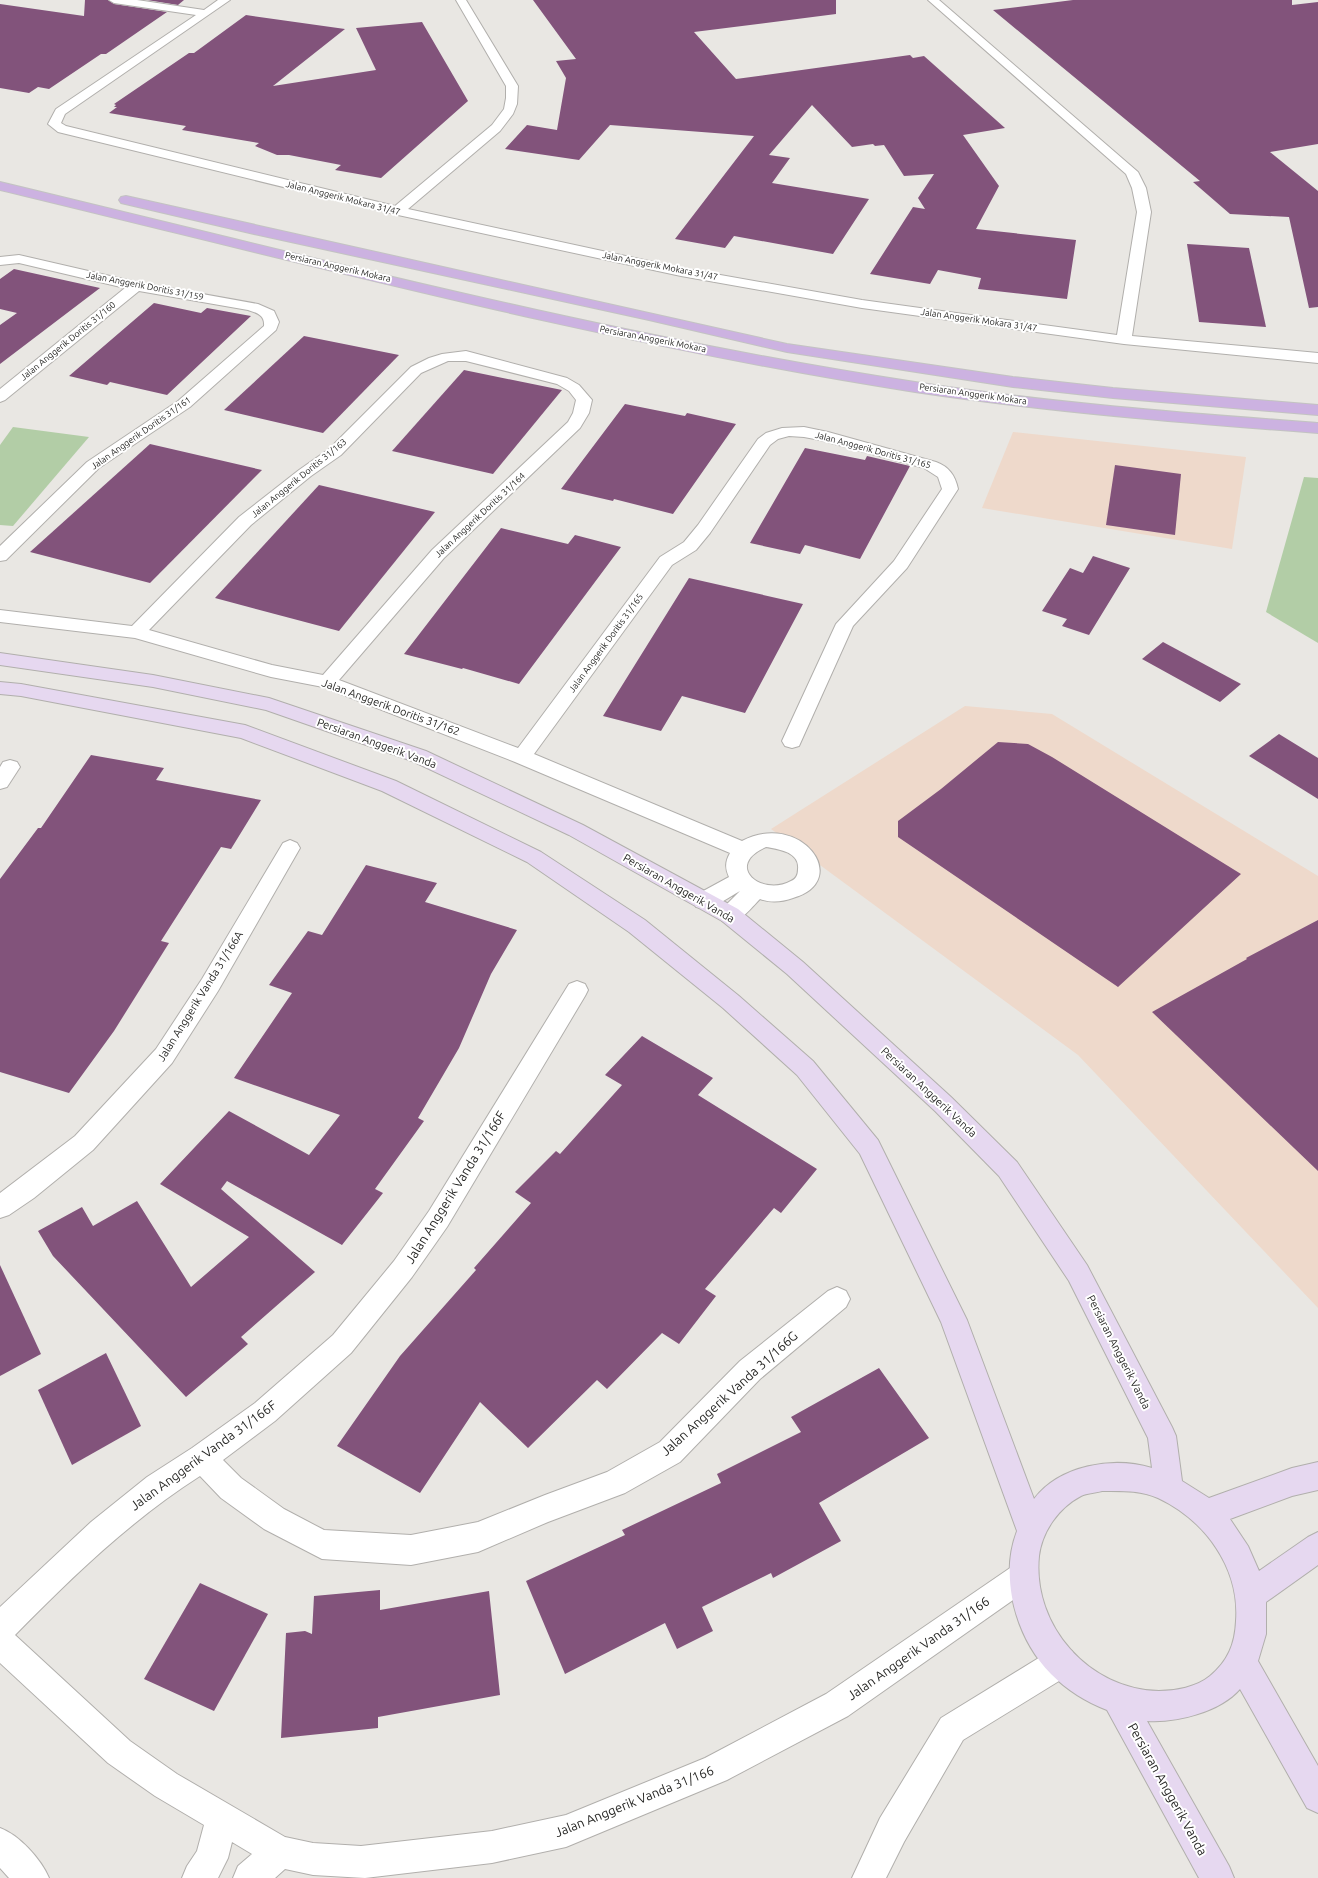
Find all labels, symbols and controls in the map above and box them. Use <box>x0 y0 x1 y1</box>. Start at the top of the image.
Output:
street label: Jalan Anggerik Mokara 31/47 <box>285 179 401 217</box>
street label: Persiaran Anggerik Mokara <box>284 250 392 284</box>
street label: Jalan Anggerik Mokara 31/47 <box>601 250 719 282</box>
street label: Jalan Anggerik Doritis 31/159 <box>85 270 205 302</box>
street label: Jalan Anggerik Doritis 31/160 <box>18 300 118 382</box>
street label: Jalan Anggerik Mokara 31/47 <box>920 307 1038 333</box>
street label: Persiaran Anggerik Mokara <box>599 324 707 354</box>
street label: Persiaran Anggerik Mokara <box>919 382 1027 406</box>
street label: Jalan Anggerik Doritis 31/161 <box>89 395 193 471</box>
street label: Jalan Anggerik Doritis 31/165 <box>814 430 932 470</box>
street label: Jalan Anggerik Doritis 31/163 <box>249 437 349 519</box>
street label: Jalan Anggerik Doritis 31/164 <box>433 471 527 559</box>
street label: Jalan Anggerik Doritis 31/165 <box>567 592 645 694</box>
street label: Jalan Anggerik Doritis 31/162 <box>320 676 462 738</box>
street label: Persiaran Anggerik Vanda <box>316 716 438 770</box>
street label: Persiaran Anggerik Vanda <box>621 851 737 925</box>
street label: Jalan Anggerik Vanda 31/166A <box>155 928 246 1063</box>
street label: Persiaran Anggerik Vanda <box>879 1045 979 1139</box>
street label: Jalan Anggerik Vanda 31/166F <box>402 1108 508 1266</box>
street label: Persiaran Anggerik Vanda <box>1085 1293 1153 1411</box>
street label: Jalan Anggerik Vanda 31/166G <box>658 1328 800 1458</box>
street label: Jalan Anggerik Vanda 31/166F <box>127 1397 279 1513</box>
street label: Jalan Anggerik Vanda 31/166 <box>844 1593 992 1703</box>
street label: Persiaran Anggerik Vanda <box>1126 1720 1210 1858</box>
street label: Jalan Anggerik Vanda 31/166 <box>553 1763 715 1839</box>

